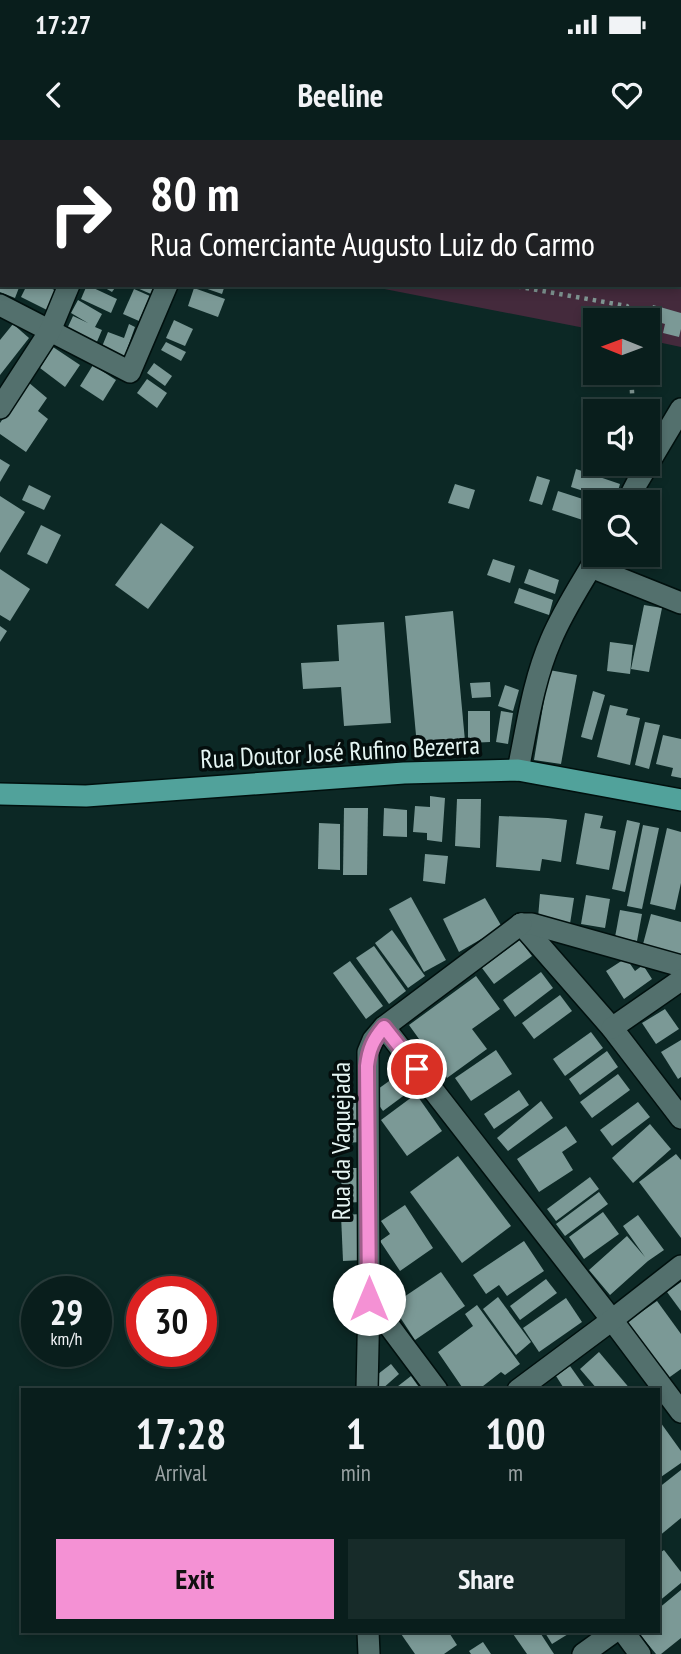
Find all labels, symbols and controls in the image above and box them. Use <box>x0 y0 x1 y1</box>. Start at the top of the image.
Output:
text: 17:27 <box>35 8 91 41</box>
text: Beeline <box>297 74 384 116</box>
icon: back <box>35 76 73 114</box>
icon: heart <box>608 76 646 114</box>
text: 80 m <box>150 161 239 225</box>
icon: right <box>35 168 126 259</box>
text: Rua Comerciante Augusto Luiz do Carmo <box>150 223 595 265</box>
north arrow <box>583 308 660 385</box>
map controls <box>583 308 660 567</box>
button: sound <box>583 399 660 476</box>
button: search <box>583 490 660 567</box>
street label: Rua Doutor José Rufino Bezerra <box>199 728 480 775</box>
pin <box>387 1039 447 1099</box>
icon: arrive <box>398 1050 436 1088</box>
street label: Rua da Vaquejada <box>324 1062 357 1220</box>
position arrow <box>332 1262 406 1336</box>
speed limit sign: 30 <box>126 1276 217 1367</box>
text: 29 <box>50 1289 83 1335</box>
text: km/h <box>51 1327 82 1350</box>
text: 17:28 <box>135 1406 226 1461</box>
text: 1 <box>346 1406 366 1461</box>
text: 100 <box>485 1406 546 1461</box>
text: Arrival <box>155 1458 207 1487</box>
text: min <box>341 1458 371 1487</box>
text: m <box>508 1458 523 1487</box>
button: Exit <box>56 1539 334 1619</box>
button: Share <box>348 1539 625 1619</box>

